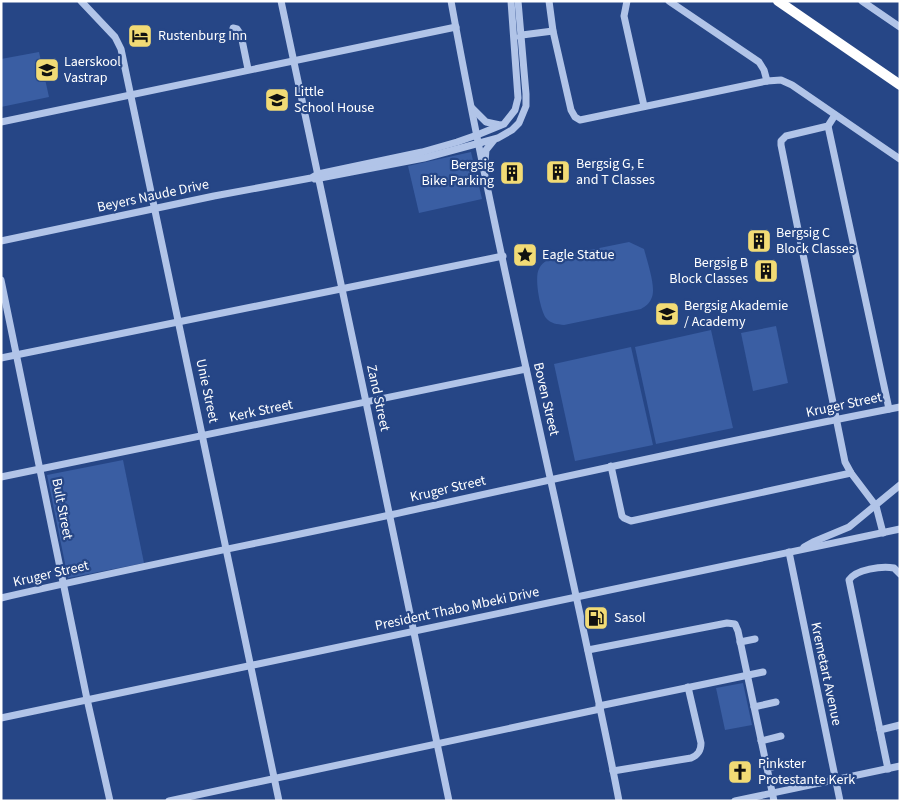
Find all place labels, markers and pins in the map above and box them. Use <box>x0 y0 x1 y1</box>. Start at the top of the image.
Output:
hotel icon: Rustenburg Inn <box>127 23 153 49</box>
place label: Rustenburg Inn <box>158 26 247 46</box>
place label: Laerskool Vastrap <box>64 52 121 88</box>
school or university icon: Laerskool Vastrap <box>34 57 60 83</box>
place label: Little School House <box>294 82 374 118</box>
school or university icon: Little School House <box>264 87 290 113</box>
place label: Bergsig G, E and T Classes <box>576 154 655 190</box>
place label: Bergsig Bike Parking <box>422 155 494 191</box>
building icon: Bergsig G, E and T Classes <box>545 159 571 185</box>
building icon: Bergsig Bike Parking <box>499 160 525 186</box>
place label: Bergsig C Block Classes <box>776 223 855 259</box>
building icon: Bergsig C Block Classes <box>746 228 772 254</box>
place icon: Eagle Statue <box>512 242 538 268</box>
place label: Eagle Statue <box>542 245 615 265</box>
place label: Bergsig B Block Classes <box>669 253 748 289</box>
building icon: Bergsig B Block Classes <box>753 258 779 284</box>
place label: Bergsig Akademie / Academy <box>684 296 788 332</box>
school or university icon: Bergsig Akademie / Academy <box>654 301 680 327</box>
fuel station icon: Sasol <box>583 605 609 631</box>
place label: Sasol <box>614 608 646 628</box>
place label: Pinkster Protestante Kerk <box>758 754 855 790</box>
church icon: Pinkster Protestante Kerk <box>727 759 753 785</box>

